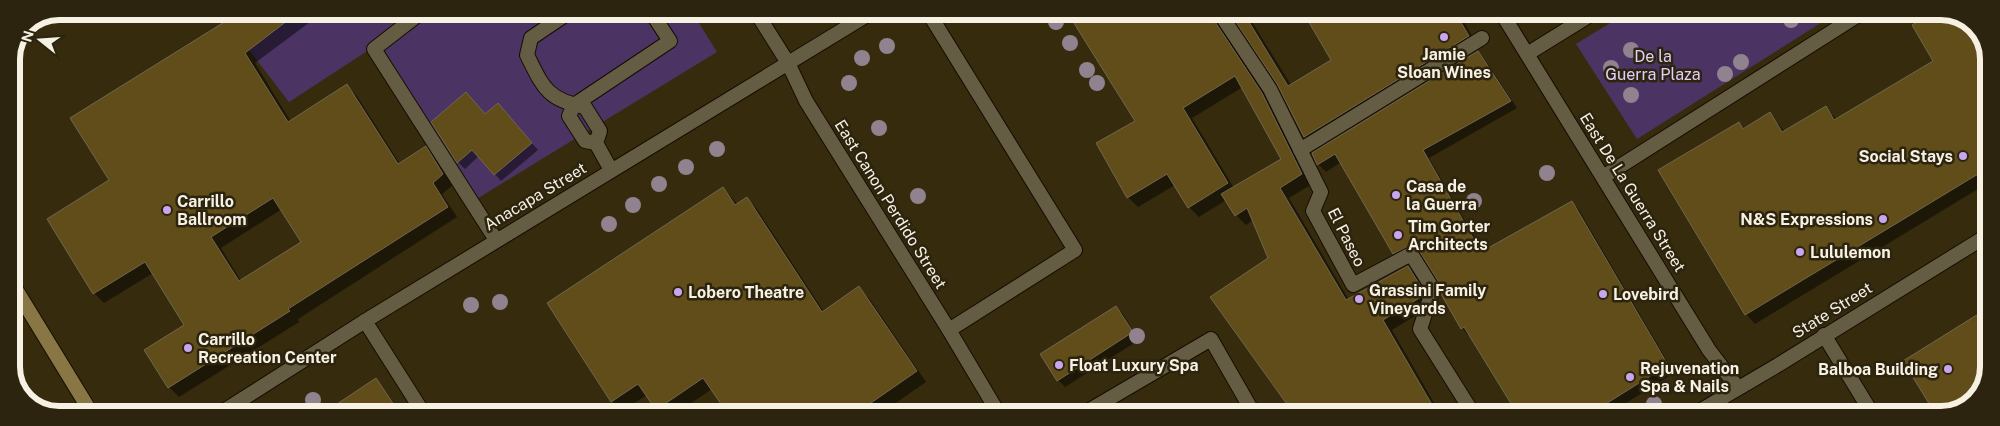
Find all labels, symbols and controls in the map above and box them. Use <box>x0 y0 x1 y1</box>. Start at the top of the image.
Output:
north arrow <box>15 15 65 65</box>
text: N <box>18 29 37 44</box>
marker: Jamie Sloan Wines <box>1438 31 1450 43</box>
place label: Jamie Sloan Wines <box>1397 45 1491 82</box>
park label: De la Guerra Plaza <box>1605 47 1701 84</box>
street label: East De La Guerra Street <box>1576 109 1689 275</box>
street label: East Canon Perdido Street <box>831 116 950 292</box>
place label: Social Stays <box>1858 147 1953 166</box>
marker: Social Stays <box>1957 150 1969 162</box>
street label: Anacapa Street <box>481 158 590 234</box>
place label: Casa de la Guerra <box>1406 177 1477 214</box>
marker: Casa de la Guerra <box>1390 189 1402 201</box>
place label: Carrillo Ballroom <box>177 192 247 229</box>
marker: Carrillo Ballroom <box>161 204 173 216</box>
street label: El Paseo <box>1324 205 1369 270</box>
place label: N&S Expressions <box>1740 210 1873 229</box>
marker: N&S Expressions <box>1877 213 1889 225</box>
place label: Tim Gorter Architects <box>1408 217 1491 254</box>
marker: Tim Gorter Architects <box>1392 229 1404 241</box>
place label: Lululemon <box>1810 243 1891 262</box>
marker: Lululemon <box>1794 246 1806 258</box>
street label: State Street <box>1789 278 1876 343</box>
place label: Grassini Family Vineyards <box>1369 281 1486 318</box>
place label: Lobero Theatre <box>688 283 804 302</box>
place label: Lovebird <box>1613 285 1679 304</box>
marker: Lobero Theatre <box>672 286 684 298</box>
marker: Lovebird <box>1597 288 1609 300</box>
marker: Grassini Family Vineyards <box>1353 293 1365 305</box>
place label: Carrillo Recreation Center <box>198 330 337 367</box>
marker: Carrillo Recreation Center <box>182 342 194 354</box>
place label: Float Luxury Spa <box>1069 356 1199 375</box>
marker: Float Luxury Spa <box>1053 359 1065 371</box>
place label: Rejuvenation Spa & Nails <box>1640 359 1739 396</box>
place label: Balboa Building <box>1818 360 1938 379</box>
marker: Balboa Building <box>1942 363 1954 375</box>
marker: Rejuvenation Spa & Nails <box>1624 371 1636 383</box>

